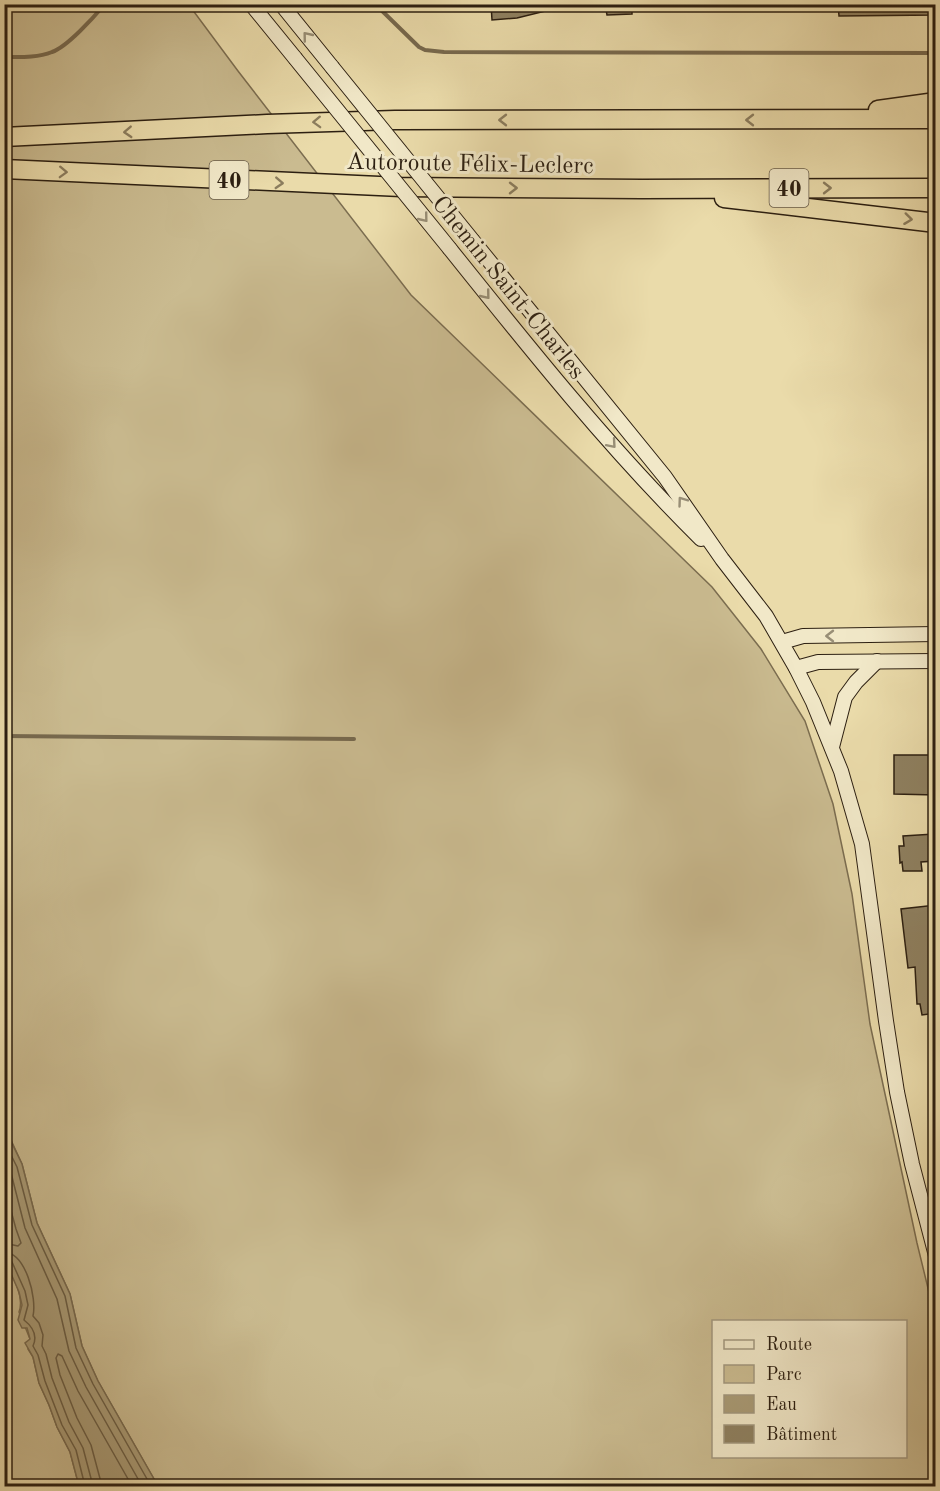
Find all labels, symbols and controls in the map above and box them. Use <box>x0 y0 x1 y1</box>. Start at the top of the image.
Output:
one-way arrow <box>303 32 314 43</box>
one-way arrow <box>499 114 508 126</box>
one-way arrow <box>745 114 754 126</box>
one-way arrow <box>312 116 321 129</box>
one-way arrow <box>124 125 133 138</box>
street label: Autoroute Félix-Leclerc <box>346 151 594 179</box>
road number: 40 <box>210 161 248 199</box>
one-way arrow <box>58 165 67 178</box>
road number: 40 <box>770 169 808 207</box>
one-way arrow <box>274 176 283 189</box>
one-way arrow <box>508 182 517 194</box>
one-way arrow <box>822 182 831 194</box>
street label: Chemin Saint-Charles <box>426 192 588 384</box>
one-way arrow <box>417 211 428 222</box>
one-way arrow <box>903 212 912 225</box>
one-way arrow <box>479 288 490 299</box>
one-way arrow <box>605 437 616 448</box>
one-way arrow <box>678 497 689 508</box>
one-way arrow <box>826 629 835 642</box>
legend <box>712 1320 907 1458</box>
text: Route <box>766 1336 812 1354</box>
text: Parc <box>766 1366 802 1384</box>
text: Eau <box>766 1396 797 1414</box>
text: Bâtiment <box>766 1426 837 1444</box>

